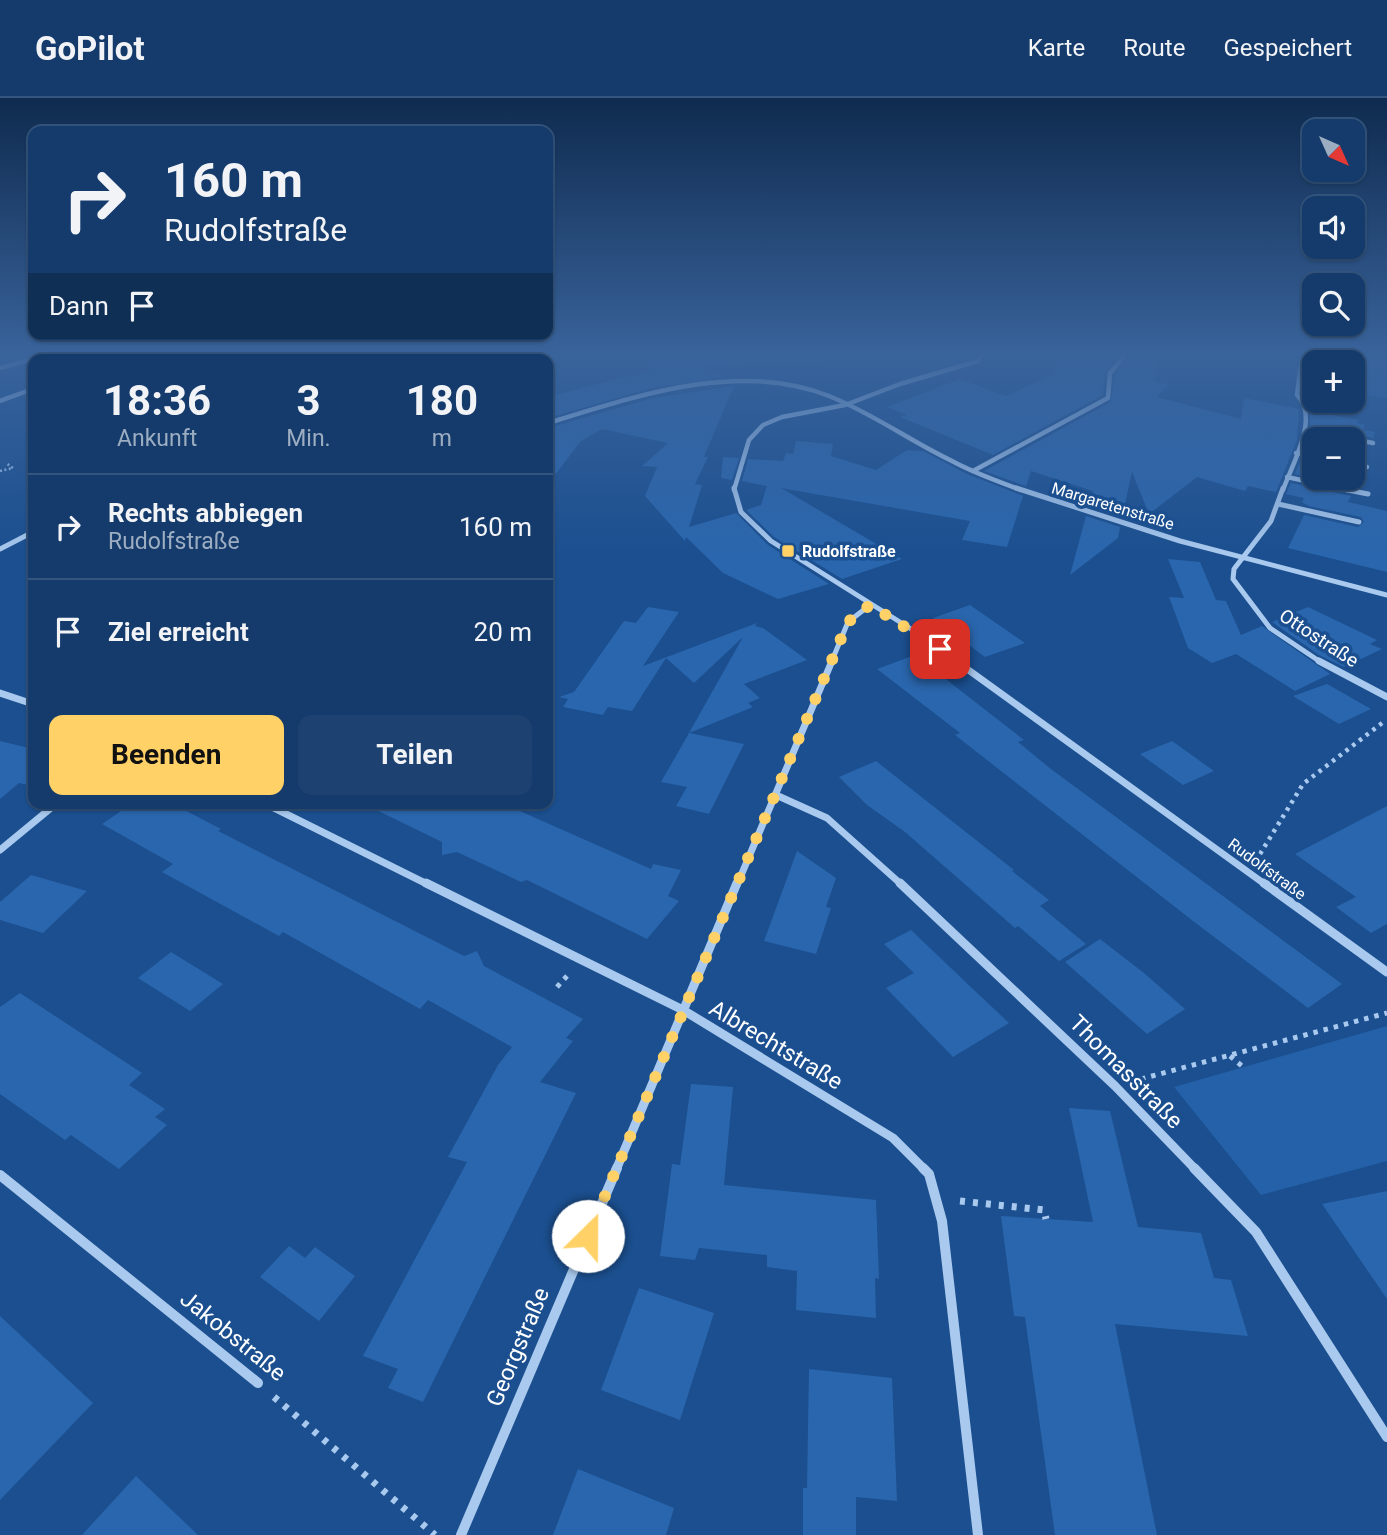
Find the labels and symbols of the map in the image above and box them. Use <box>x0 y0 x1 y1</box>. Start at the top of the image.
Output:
north arrow <box>1302 119 1365 182</box>
street label: Margaretenstraße <box>1049 478 1177 534</box>
place label: Rudolfstraße <box>802 542 896 561</box>
marker: Rudolfstraße <box>780 543 796 559</box>
street label: Ottostraße <box>1275 604 1363 672</box>
pin <box>910 619 970 679</box>
street label: Rudolfstraße <box>1224 834 1310 904</box>
street label: Albrechtstraße <box>704 995 848 1095</box>
street label: Thomasstraße <box>1064 1010 1188 1134</box>
position arrow <box>551 1199 625 1273</box>
street label: Georgstraße <box>481 1283 555 1411</box>
street label: Jakobstraße <box>175 1285 291 1387</box>

